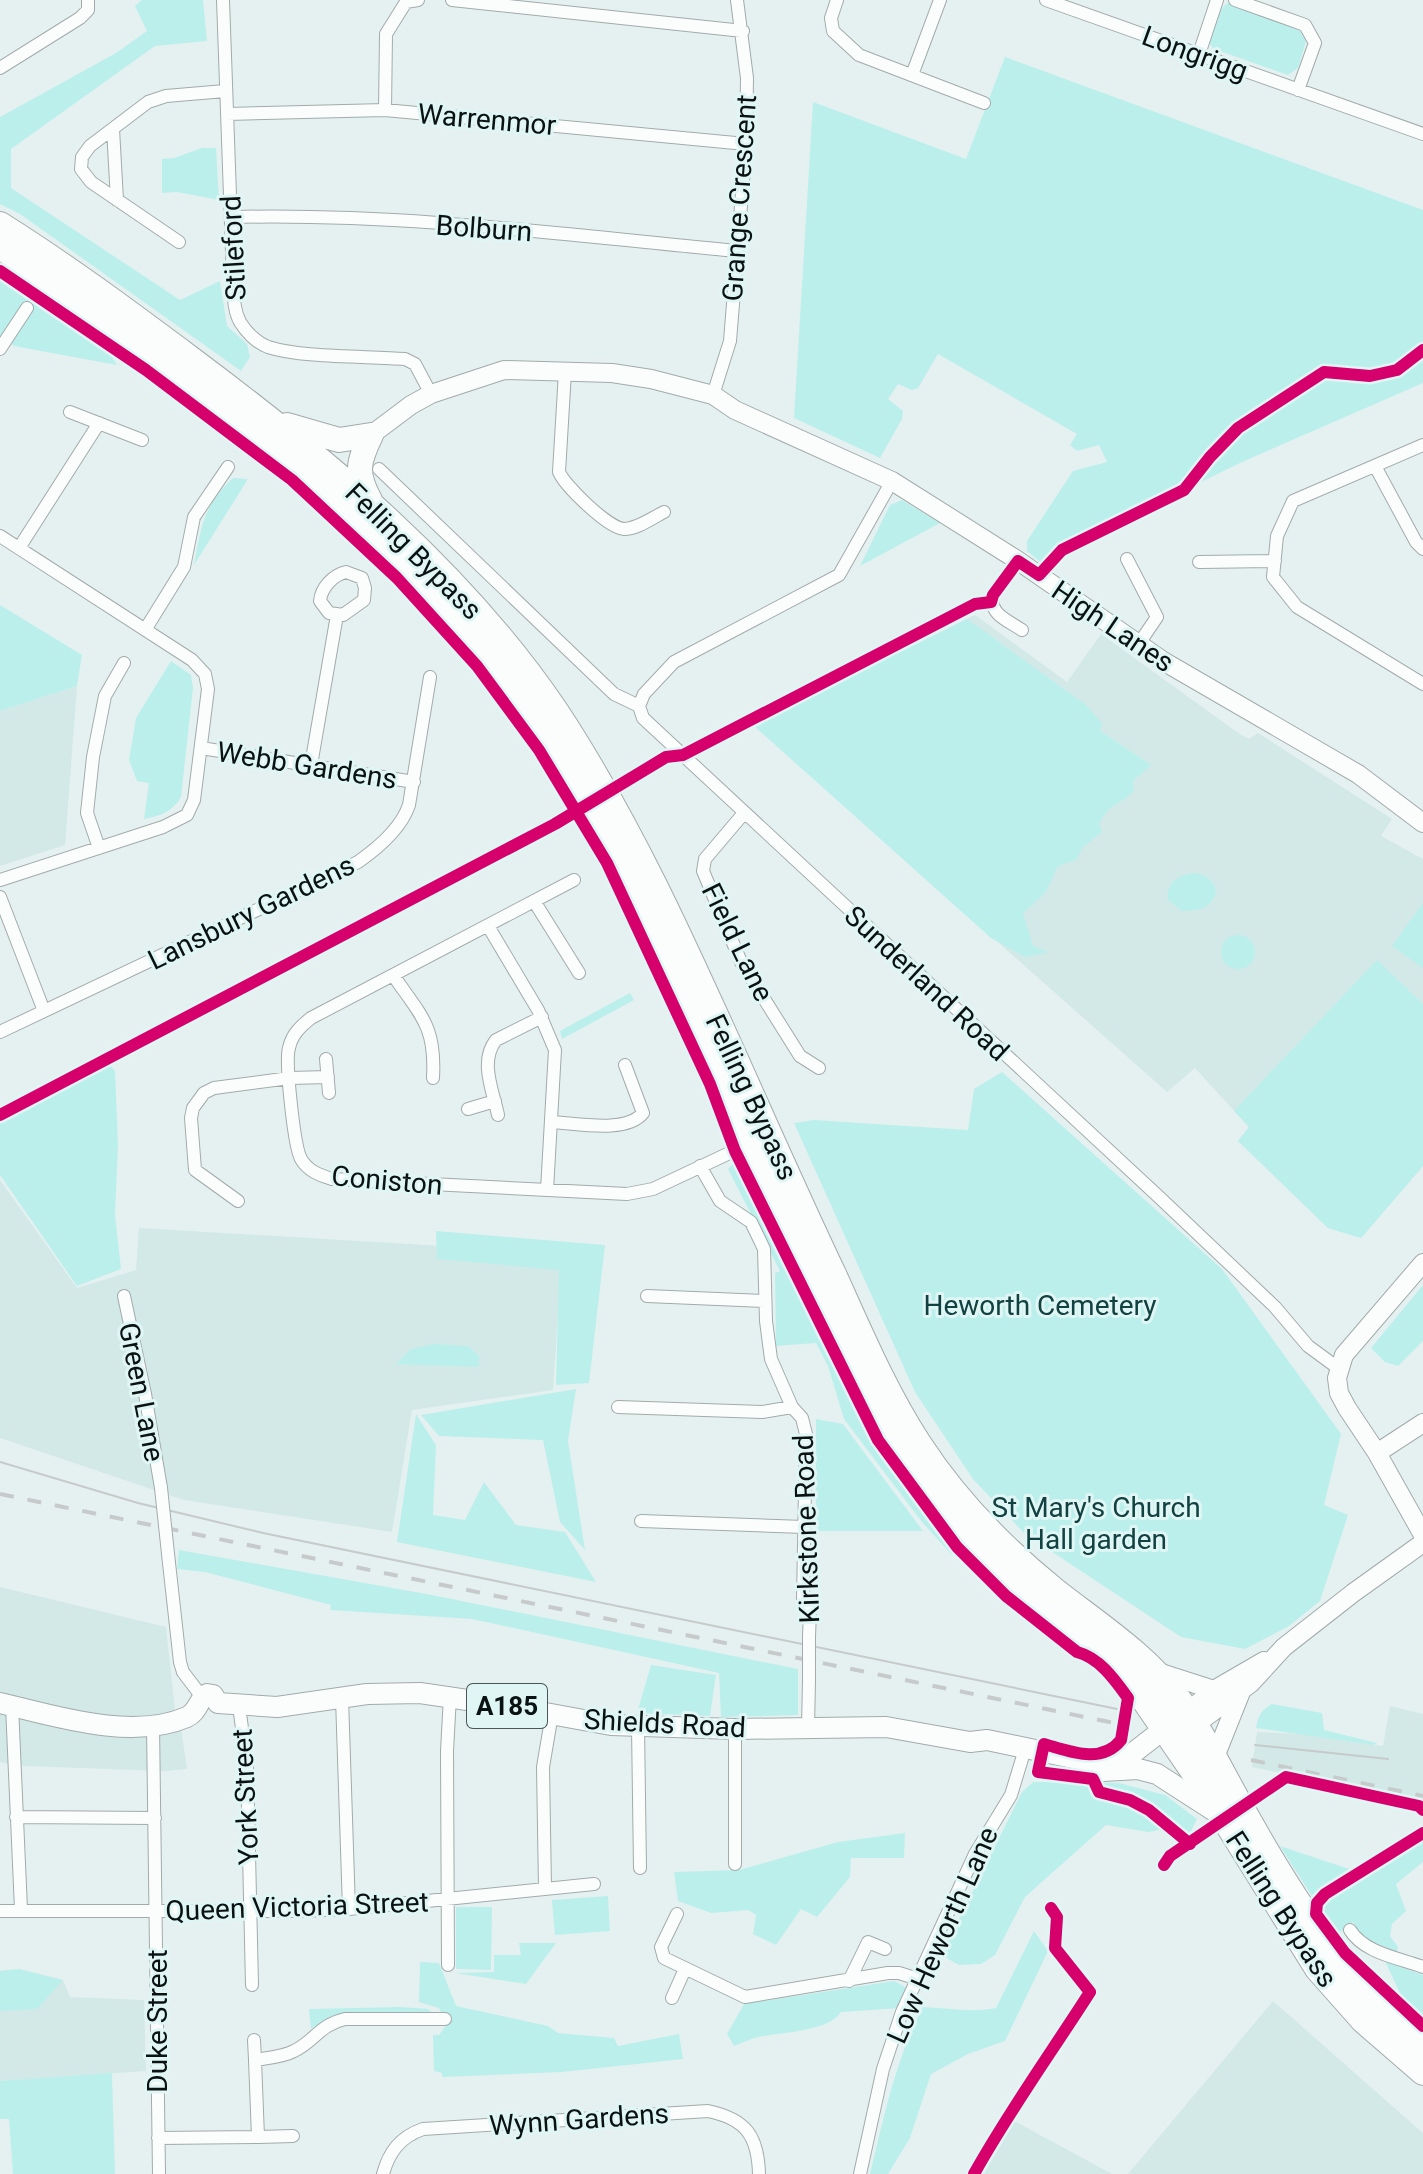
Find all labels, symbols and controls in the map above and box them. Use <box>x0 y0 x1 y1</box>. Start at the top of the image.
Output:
street label: Longrigg <box>1138 19 1252 88</box>
street label: Grange Crescent <box>716 94 763 302</box>
street label: Warrenmor <box>416 97 558 142</box>
street label: Stileford <box>214 195 253 301</box>
street label: Bolburn <box>435 209 533 248</box>
street label: Felling Bypass <box>339 476 489 626</box>
street label: High Lanes <box>1045 574 1180 679</box>
street label: Webb Gardens <box>215 735 399 796</box>
street label: Lansbury Gardens <box>143 848 360 977</box>
street label: Field Lane <box>695 878 780 1007</box>
street label: Sunderland Road <box>838 899 1015 1068</box>
street label: Felling Bypass <box>699 1009 804 1185</box>
street label: Coniston <box>330 1159 444 1202</box>
park label: Heworth Cemetery <box>924 1289 1157 1322</box>
street label: Green Lane <box>112 1320 171 1464</box>
street label: Kirkstone Road <box>787 1434 826 1624</box>
park label: St Mary's Church Hall garden <box>991 1491 1201 1556</box>
road number: A185 <box>467 1684 547 1728</box>
street label: Shields Road <box>583 1703 747 1744</box>
street label: York Street <box>225 1728 266 1866</box>
street label: Low Heworth Lane <box>880 1822 1005 2048</box>
street label: Felling Bypass <box>1219 1825 1344 1993</box>
street label: Queen Victoria Street <box>165 1885 429 1928</box>
street label: Duke Street <box>141 1949 174 2093</box>
street label: Wynn Gardens <box>488 2097 670 2142</box>

